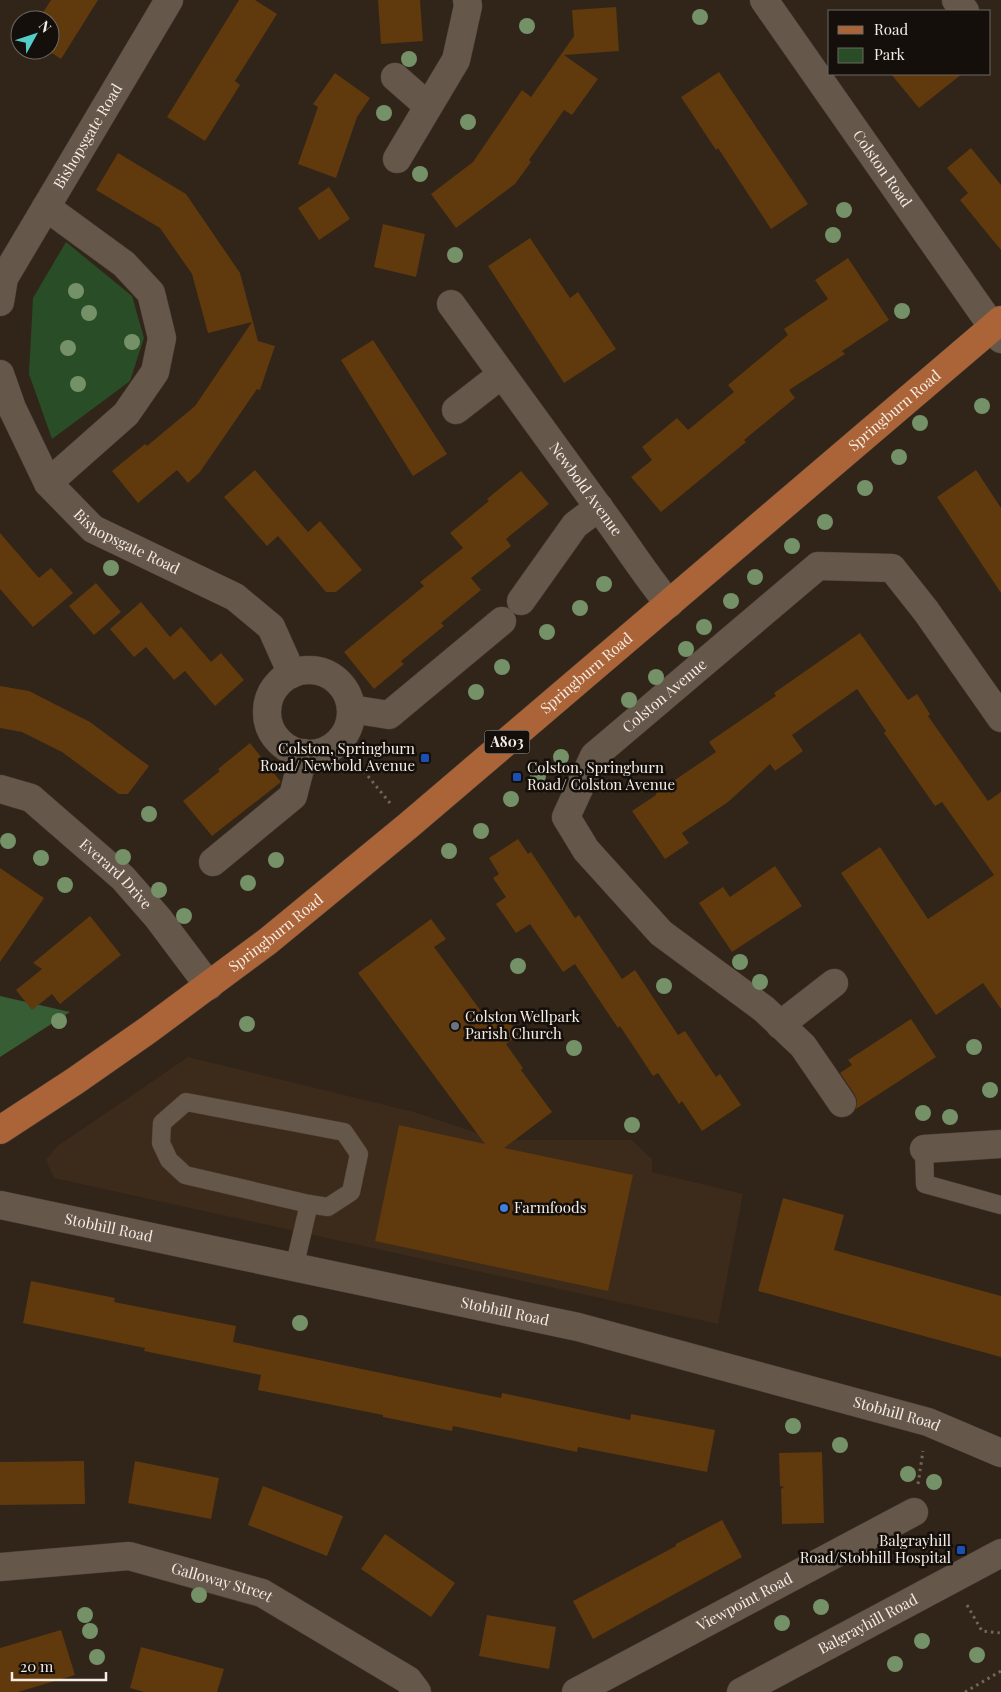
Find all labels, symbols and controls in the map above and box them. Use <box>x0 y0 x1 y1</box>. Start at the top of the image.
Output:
north arrow <box>10 10 60 60</box>
legend <box>828 10 991 75</box>
text: N <box>35 16 56 36</box>
text: Road <box>874 19 908 39</box>
text: Park <box>874 44 906 64</box>
street label: Bishopsgate Road <box>48 79 126 192</box>
street label: Colston Road <box>849 126 917 211</box>
street label: Springburn Road <box>844 365 945 455</box>
street label: Newbold Avenue <box>545 438 627 540</box>
street label: Bishopsgate Road <box>70 504 184 578</box>
street label: Springburn Road <box>536 628 637 718</box>
street label: Colston Avenue <box>618 654 710 737</box>
road number: A803 <box>484 730 530 754</box>
place label: Colston, Springburn Road/ Newbold Avenue <box>260 738 415 775</box>
marker: Colston, Springburn Road/ Newbold Avenue <box>419 752 431 764</box>
place label: Colston, Springburn Road/ Colston Avenue <box>527 757 675 794</box>
marker: Colston, Springburn Road/ Colston Avenue <box>511 771 523 783</box>
street label: Everard Drive <box>76 834 157 913</box>
street label: Springburn Road <box>224 889 327 976</box>
place label: Colston Wellpark Parish Church <box>465 1006 580 1043</box>
marker: Colston Wellpark Parish Church <box>449 1020 461 1032</box>
place label: Farmfoods <box>514 1197 586 1217</box>
marker: Farmfoods <box>498 1202 510 1214</box>
street label: Stobhill Road <box>63 1208 155 1246</box>
street label: Stobhill Road <box>459 1292 551 1330</box>
street label: Stobhill Road <box>851 1391 944 1435</box>
place label: Balgrayhill Road/Stobhill Hospital <box>800 1530 951 1567</box>
marker: Balgrayhill Road/Stobhill Hospital <box>955 1544 967 1556</box>
street label: Galloway Street <box>169 1557 277 1607</box>
street label: Viewpoint Road <box>692 1568 796 1636</box>
street label: Balgrayhill Road <box>814 1588 921 1658</box>
scale bar <box>12 1650 106 1682</box>
text: 20 m <box>20 1656 54 1676</box>

